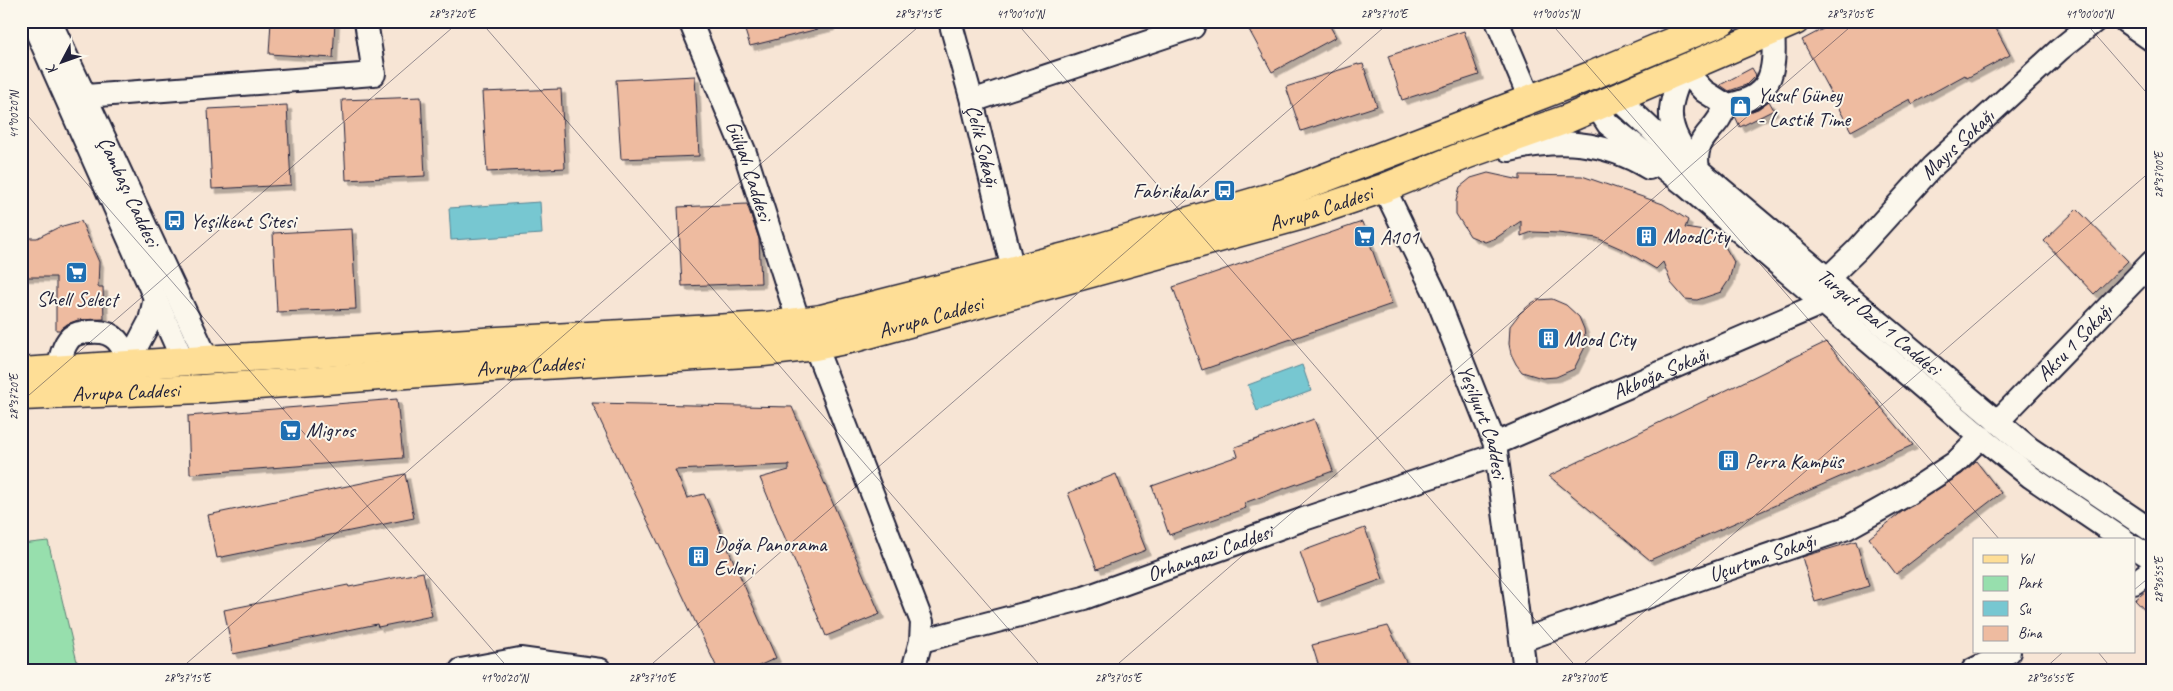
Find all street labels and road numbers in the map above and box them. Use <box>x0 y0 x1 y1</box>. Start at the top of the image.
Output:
street label: Çelik Sokağı <box>960 102 1006 190</box>
street label: Mayıs Sokağı <box>1914 103 2000 185</box>
street label: Gülyalı Caddesi <box>720 117 780 227</box>
street label: Çambaşı Caddesi <box>92 132 167 253</box>
street label: Avrupa Caddesi <box>1266 179 1379 237</box>
street label: Turgut Özal 1 Caddesi <box>1812 263 1948 383</box>
street label: Avrupa Caddesi <box>876 289 989 344</box>
street label: Aksu 1 Sokağı <box>2031 297 2118 386</box>
street label: Akboğa Sokağı <box>1608 340 1713 405</box>
street label: Avrupa Caddesi <box>476 349 587 382</box>
street label: Yeşilyurt Caddesi <box>1452 361 1513 482</box>
street label: Avrupa Caddesi <box>72 377 183 407</box>
street label: Orhangazi Caddesi <box>1143 517 1279 587</box>
street label: Uçurtma Sokağı <box>1705 527 1820 588</box>

